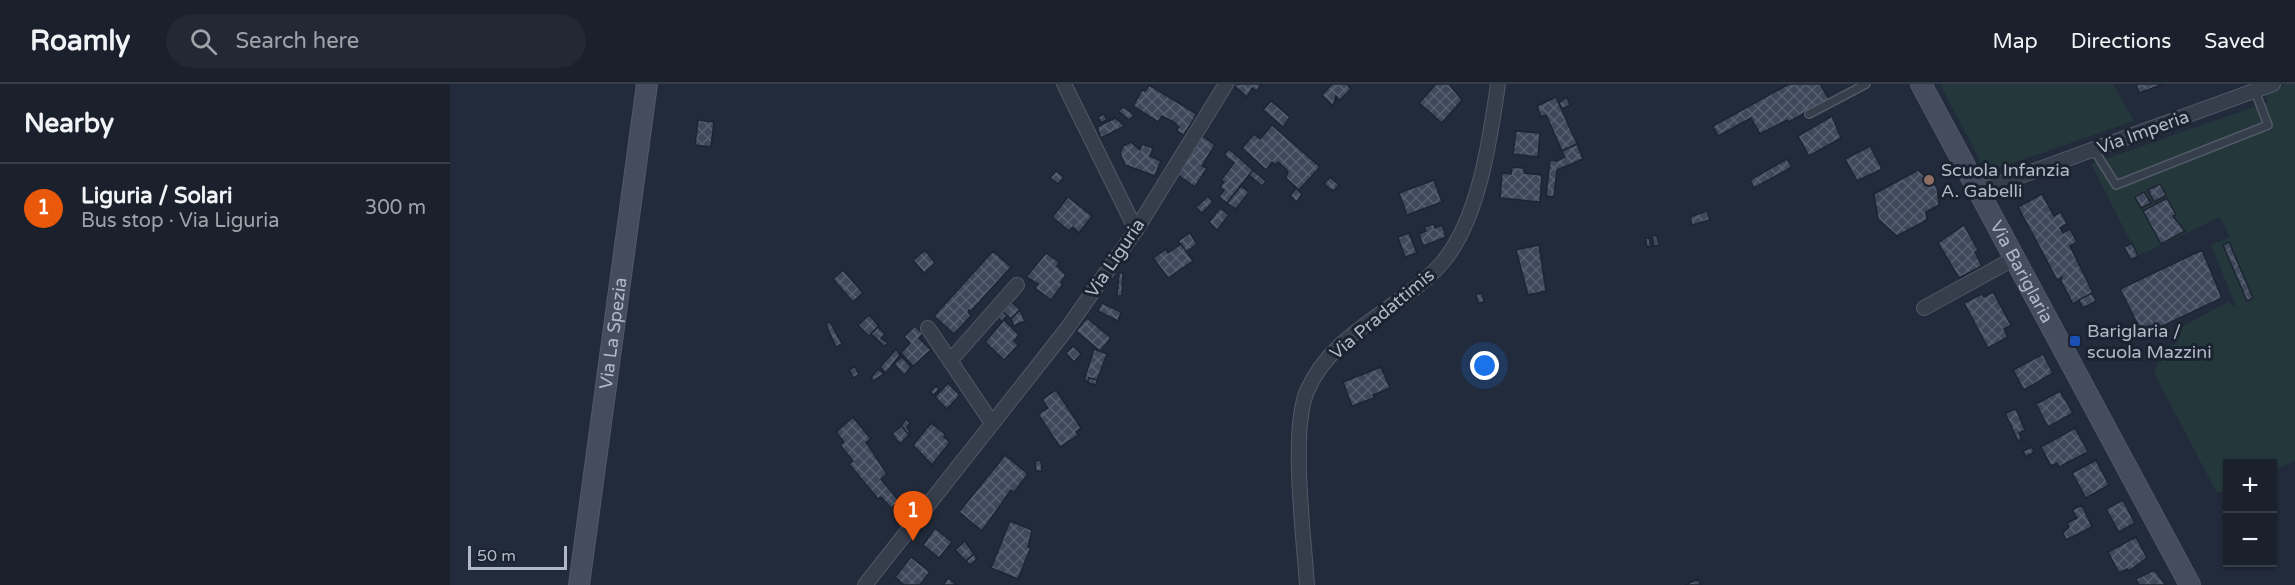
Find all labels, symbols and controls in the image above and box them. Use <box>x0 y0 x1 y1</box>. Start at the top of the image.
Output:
search box <box>166 14 586 68</box>
text: Roamly <box>30 24 130 58</box>
icon: search <box>187 25 220 58</box>
text: Search here <box>235 28 359 54</box>
text: Map <box>1992 29 2038 54</box>
text: Directions <box>2071 29 2171 54</box>
text: Saved <box>2204 29 2265 54</box>
street label: Via Imperia <box>2094 105 2192 159</box>
text: Nearby <box>24 108 114 139</box>
place label: Scuola Infanzia A. Gabelli <box>1941 159 2070 202</box>
marker: Scuola Infanzia A. Gabelli <box>1922 173 1936 187</box>
text: Liguria / Solari <box>81 183 233 209</box>
text: 1 <box>37 196 50 220</box>
text: 300 m <box>365 196 426 220</box>
text: Bus stop · Via Liguria <box>81 209 279 233</box>
street label: Via Liguria <box>1081 214 1149 302</box>
street label: Via Bariglaria <box>1985 217 2058 327</box>
street label: Via Pradattimis <box>1325 264 1439 364</box>
street label: Via La Spezia <box>595 276 632 391</box>
place label: Bariglaria / scuola Mazzini <box>2087 320 2212 363</box>
marker: Bariglaria / scuola Mazzini <box>2068 334 2082 348</box>
your location <box>1470 351 1499 380</box>
map controls <box>2223 459 2277 567</box>
button: + <box>2223 459 2277 513</box>
pin: 1 <box>894 492 932 541</box>
button: − <box>2223 513 2277 567</box>
scale bar <box>468 543 567 570</box>
text: 50 m <box>477 546 516 566</box>

